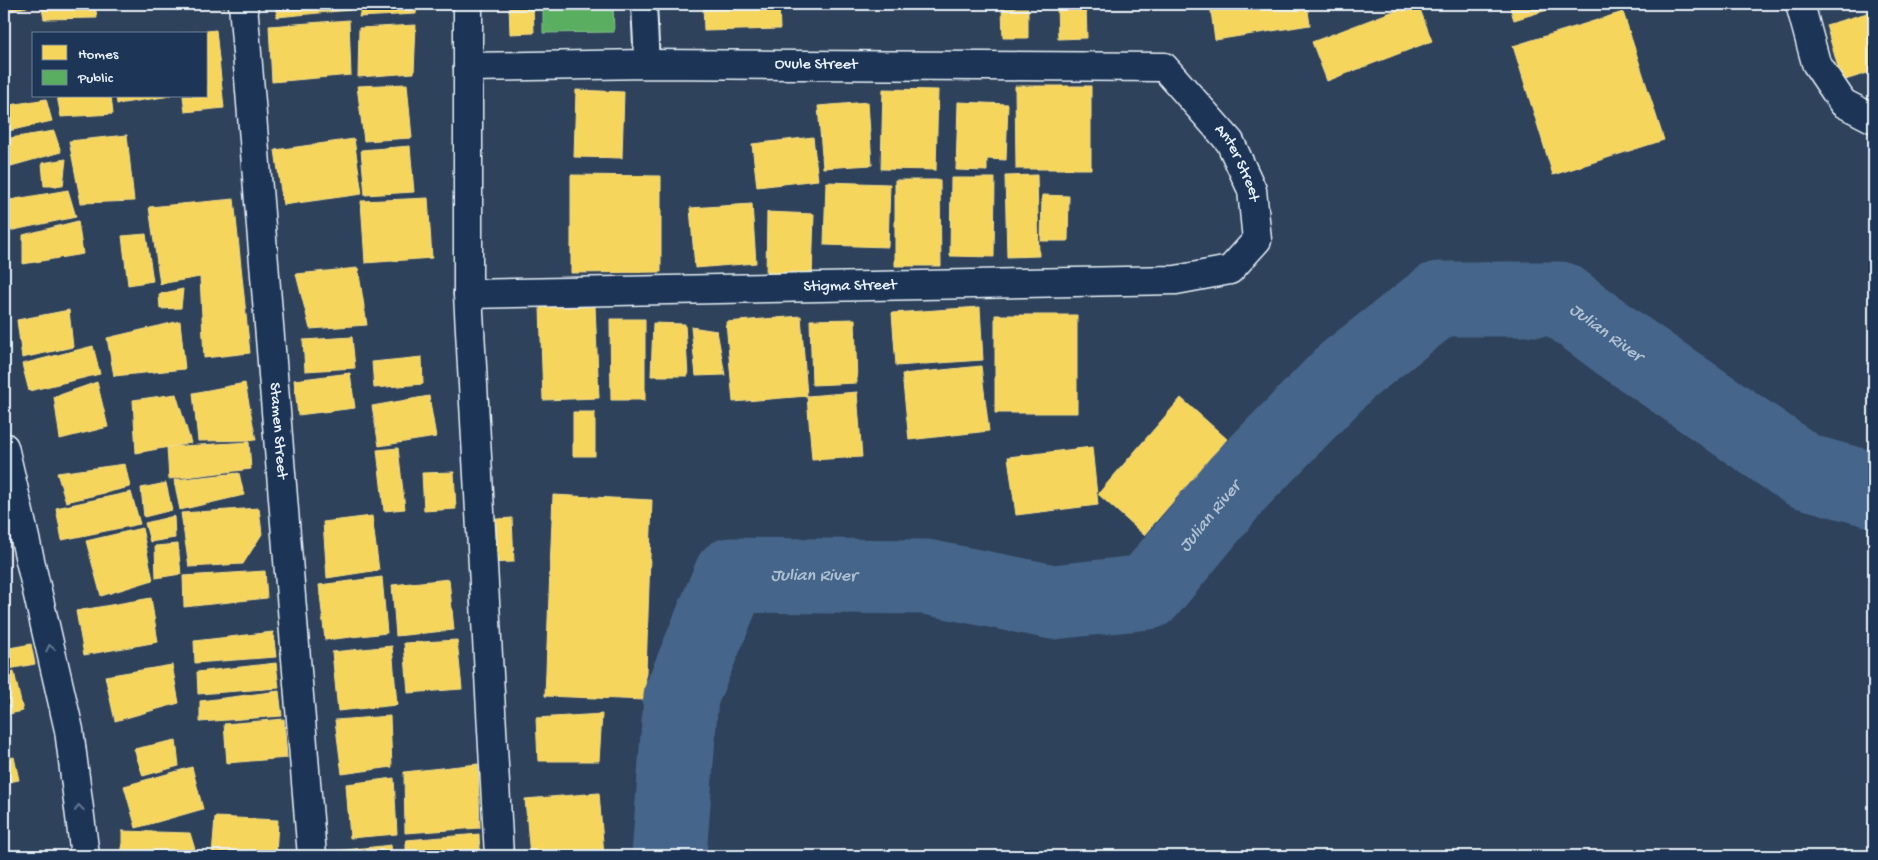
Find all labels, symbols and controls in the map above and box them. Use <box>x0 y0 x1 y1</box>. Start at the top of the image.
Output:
legend <box>32 32 208 98</box>
text: Homes <box>78 46 119 64</box>
street label: Ovule Street <box>775 55 859 75</box>
text: Public <box>77 70 114 88</box>
street label: Anter Street <box>1210 121 1263 204</box>
street label: Stigma Street <box>803 277 898 297</box>
water label: Julian River <box>1565 299 1650 369</box>
street label: Stamen Street <box>264 382 291 481</box>
water label: Julian River <box>1175 474 1248 556</box>
water label: Julian River <box>771 565 860 587</box>
one-way arrow <box>45 644 56 653</box>
one-way arrow <box>74 804 85 812</box>

